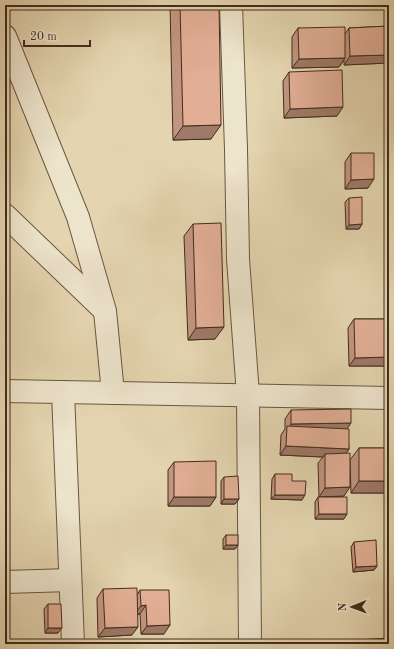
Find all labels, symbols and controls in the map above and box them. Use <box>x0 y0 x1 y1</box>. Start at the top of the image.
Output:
scale bar <box>24 22 90 48</box>
text: 20 m <box>30 31 57 43</box>
north arrow <box>332 587 372 627</box>
text: N <box>338 602 349 611</box>

